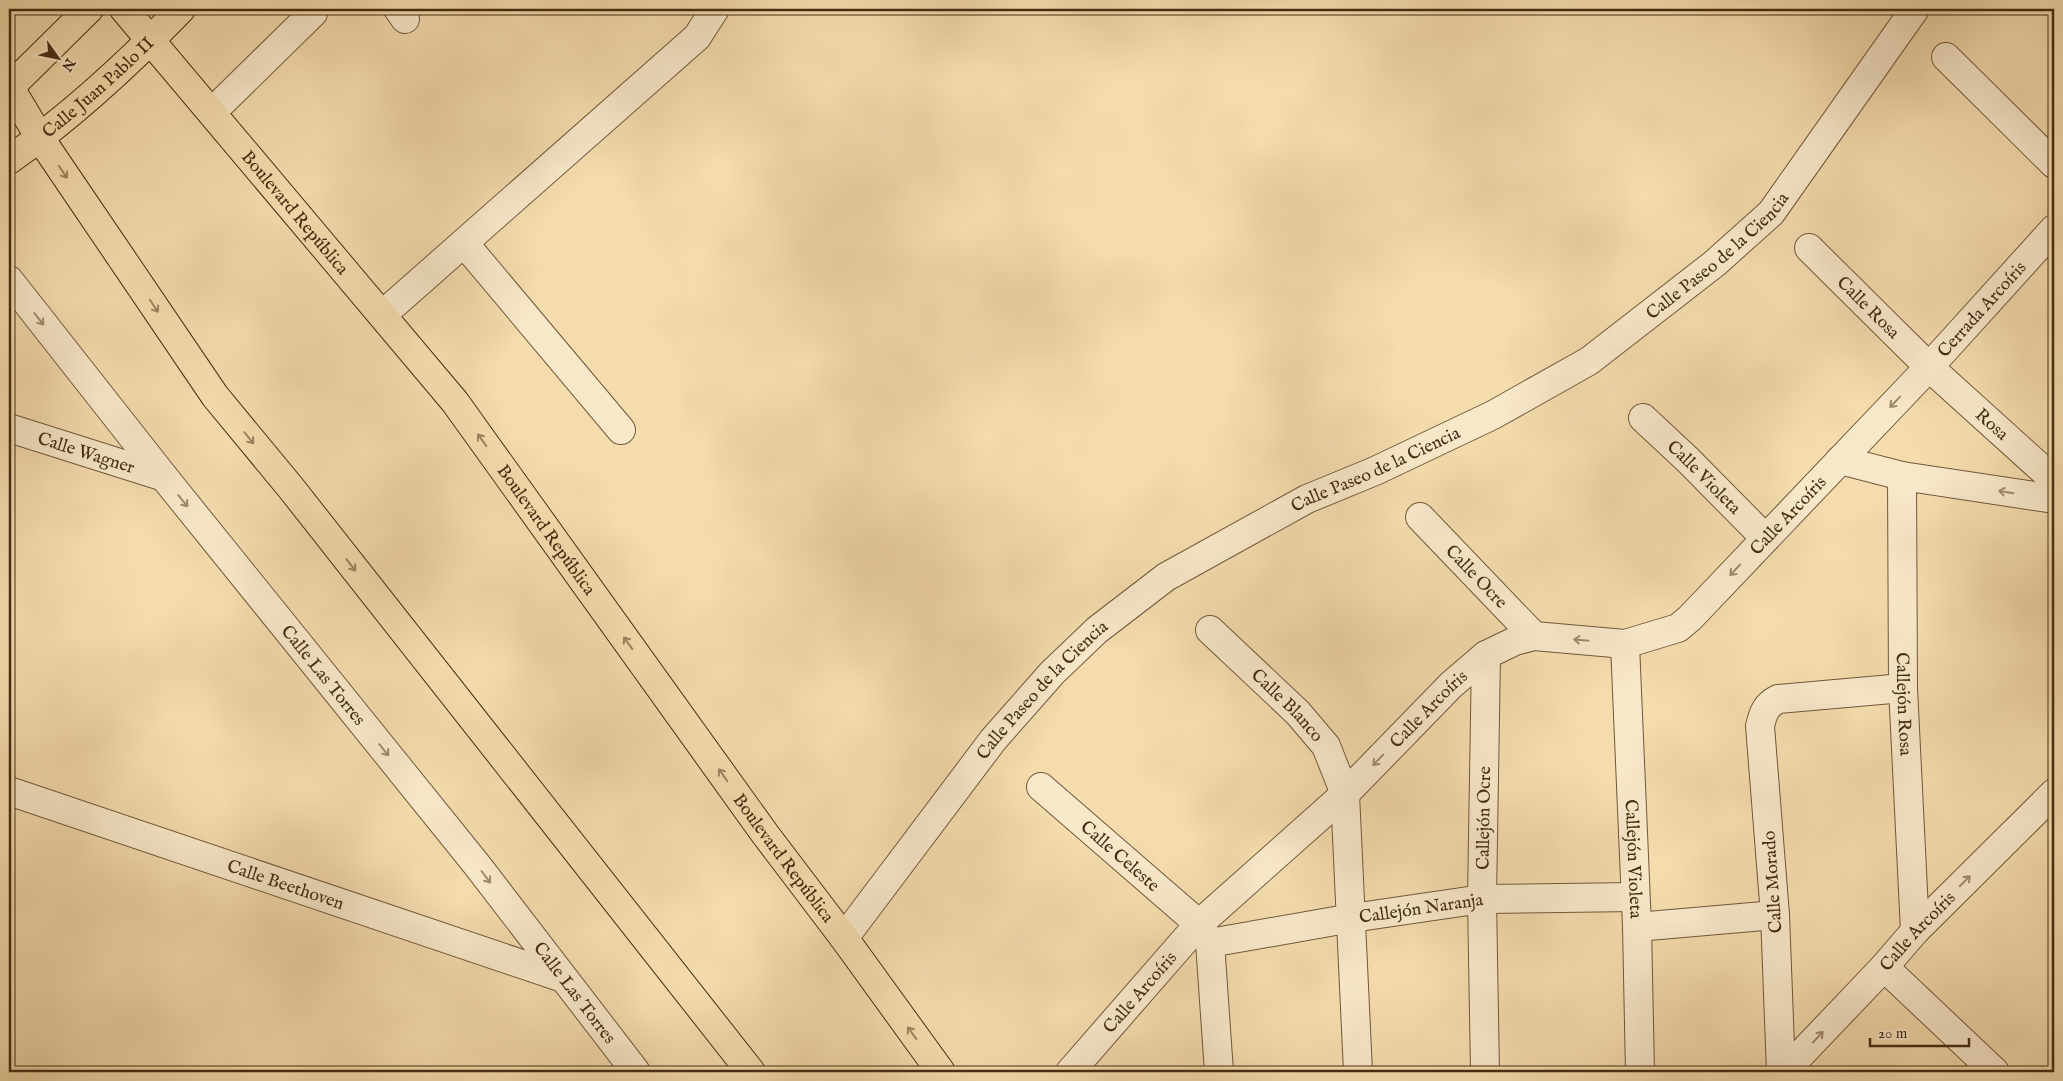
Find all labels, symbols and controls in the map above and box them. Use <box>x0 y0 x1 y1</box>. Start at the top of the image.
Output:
north arrow <box>32 32 82 82</box>
street label: Calle Juan Pablo II <box>38 32 160 144</box>
text: N <box>57 54 79 75</box>
street label: Boulevard República <box>235 147 353 280</box>
one-way arrow <box>58 164 68 178</box>
street label: Calle Paseo de la Ciencia <box>1642 188 1795 326</box>
street label: Cerrada Arcoíris <box>1933 257 2032 363</box>
street label: Calle Rosa <box>1831 272 1904 345</box>
one-way arrow <box>149 299 159 313</box>
one-way arrow <box>33 312 44 325</box>
one-way arrow <box>1889 396 1901 409</box>
street label: Rosa <box>1969 404 2013 446</box>
street label: Calle Paseo de la Ciencia <box>1287 422 1464 519</box>
street label: Calle Wagner <box>34 428 138 480</box>
one-way arrow <box>244 431 255 444</box>
one-way arrow <box>477 433 487 447</box>
street label: Calle Violeta <box>1661 436 1745 520</box>
street label: Boulevard República <box>491 461 600 601</box>
street label: Calle Arcoíris <box>1746 472 1832 561</box>
one-way arrow <box>1998 487 2014 497</box>
one-way arrow <box>177 494 188 507</box>
street label: Calle Ocre <box>1440 540 1512 614</box>
one-way arrow <box>346 558 357 571</box>
one-way arrow <box>1729 564 1741 576</box>
street label: Calle Paseo de la Ciencia <box>972 616 1113 765</box>
street label: Calle Las Torres <box>275 621 370 731</box>
one-way arrow <box>623 636 633 650</box>
one-way arrow <box>1574 636 1590 645</box>
street label: Callejón Rosa <box>1890 652 1916 757</box>
street label: Calle Blanco <box>1245 664 1328 748</box>
street label: Calle Arcoíris <box>1386 666 1473 754</box>
one-way arrow <box>378 743 389 756</box>
one-way arrow <box>1372 753 1384 766</box>
street label: Callejón Ocre <box>1472 766 1497 870</box>
one-way arrow <box>717 769 728 782</box>
street label: Boulevard República <box>727 790 839 928</box>
street label: Callejón Violeta <box>1619 799 1647 919</box>
street label: Calle Celeste <box>1075 816 1164 898</box>
street label: Calle Morado <box>1758 830 1789 934</box>
street label: Calle Beethoven <box>224 855 347 916</box>
one-way arrow <box>480 870 491 883</box>
one-way arrow <box>1959 875 1972 887</box>
street label: Calle Arcoíris <box>1875 887 1961 977</box>
street label: Callejón Naranja <box>1358 889 1485 930</box>
street label: Calle Las Torres <box>527 938 620 1049</box>
street label: Calle Arcoíris <box>1099 947 1183 1039</box>
scale bar <box>1870 1016 1969 1048</box>
text: 20 m <box>1878 1024 1908 1043</box>
one-way arrow <box>907 1026 917 1040</box>
one-way arrow <box>1812 1030 1824 1043</box>

